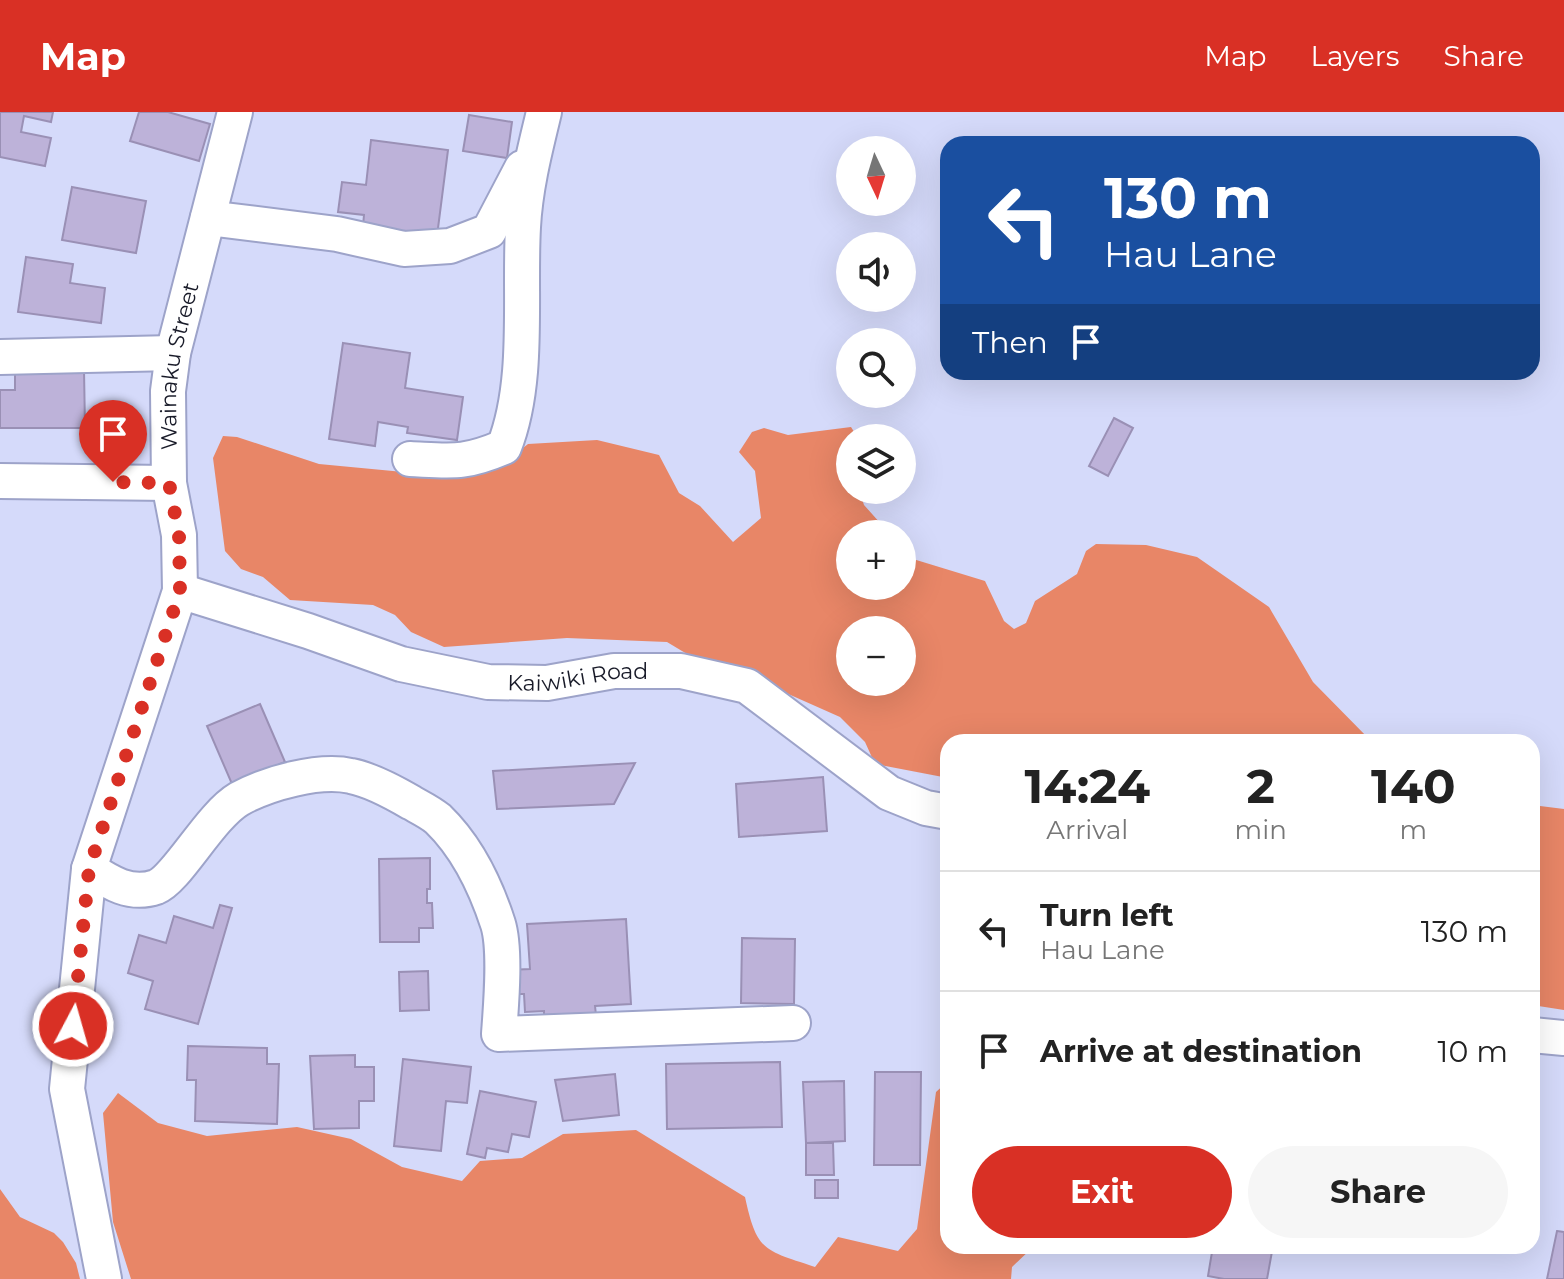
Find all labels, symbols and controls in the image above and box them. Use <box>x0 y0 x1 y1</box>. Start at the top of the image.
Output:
text: Map <box>40 33 126 80</box>
text: Map <box>1204 39 1267 73</box>
text: Layers <box>1311 39 1400 73</box>
text: Share <box>1444 39 1524 73</box>
north arrow <box>836 136 916 216</box>
map controls <box>836 136 916 696</box>
text: 130 m <box>1104 164 1272 232</box>
icon: left <box>972 168 1076 272</box>
button: sound <box>836 232 916 312</box>
text: Hau Lane <box>1104 232 1277 276</box>
street label: Wainaku Street <box>155 279 205 450</box>
icon: arrive <box>1064 320 1108 364</box>
text: Then <box>972 324 1048 361</box>
button: search <box>836 328 916 408</box>
pin <box>79 400 147 482</box>
icon: arrive <box>91 412 135 456</box>
button: layers <box>836 424 916 504</box>
button: + <box>836 520 916 600</box>
button: − <box>836 616 916 696</box>
street label: Kaiwiki Road <box>507 657 648 698</box>
text: 14:24 <box>1024 757 1150 815</box>
text: 2 <box>1246 757 1275 815</box>
text: 140 <box>1371 757 1456 815</box>
text: Arrival <box>1046 814 1128 846</box>
text: min <box>1235 814 1287 846</box>
text: m <box>1400 814 1427 846</box>
text: Turn left <box>1040 897 1173 934</box>
icon: left <box>972 909 1016 953</box>
text: 130 m <box>1421 913 1508 950</box>
text: Hau Lane <box>1040 934 1165 966</box>
position arrow <box>31 984 115 1068</box>
icon: arrive <box>972 1029 1016 1073</box>
text: Arrive at destination <box>1040 1033 1362 1070</box>
text: 10 m <box>1438 1033 1508 1070</box>
button: Exit <box>972 1146 1232 1238</box>
button: Share <box>1248 1146 1508 1238</box>

